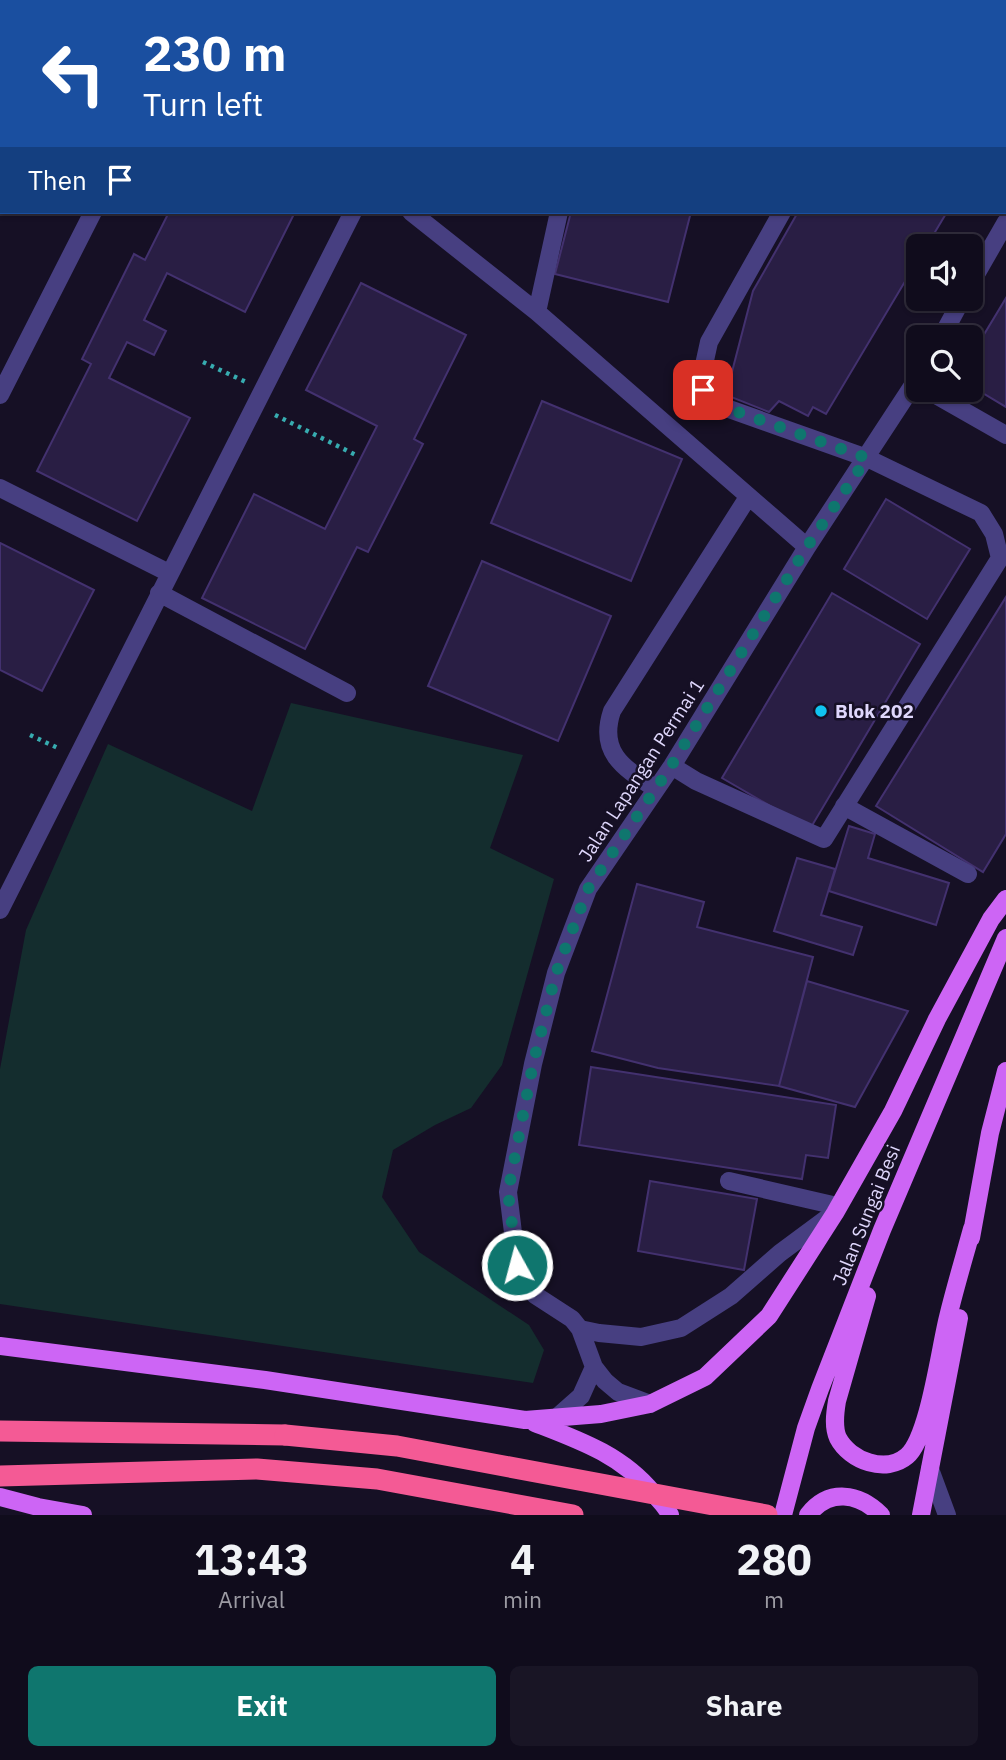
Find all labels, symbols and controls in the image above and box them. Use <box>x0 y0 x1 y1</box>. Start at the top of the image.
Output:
text: 230 m <box>143 21 287 84</box>
icon: left <box>28 28 119 119</box>
text: Turn left <box>143 83 263 125</box>
icon: arrive <box>101 161 139 199</box>
text: Then <box>28 163 87 197</box>
map controls <box>906 234 983 402</box>
button: sound <box>906 234 983 311</box>
button: search <box>906 325 983 402</box>
pin <box>673 360 733 420</box>
icon: arrive <box>684 371 722 409</box>
street label: Jalan Lapangan Permai 1 <box>573 674 709 866</box>
place label: Blok 202 <box>835 699 914 723</box>
marker: Blok 202 <box>813 703 829 719</box>
street label: Jalan Sungai Besi <box>827 1141 905 1289</box>
position arrow <box>480 1228 554 1302</box>
text: 13:43 <box>194 1532 309 1587</box>
text: 4 <box>510 1532 535 1587</box>
text: 280 <box>736 1532 812 1587</box>
text: Arrival <box>218 1584 285 1614</box>
text: min <box>503 1584 542 1614</box>
text: m <box>764 1584 784 1614</box>
button: Exit <box>28 1666 496 1746</box>
button: Share <box>510 1666 978 1746</box>

